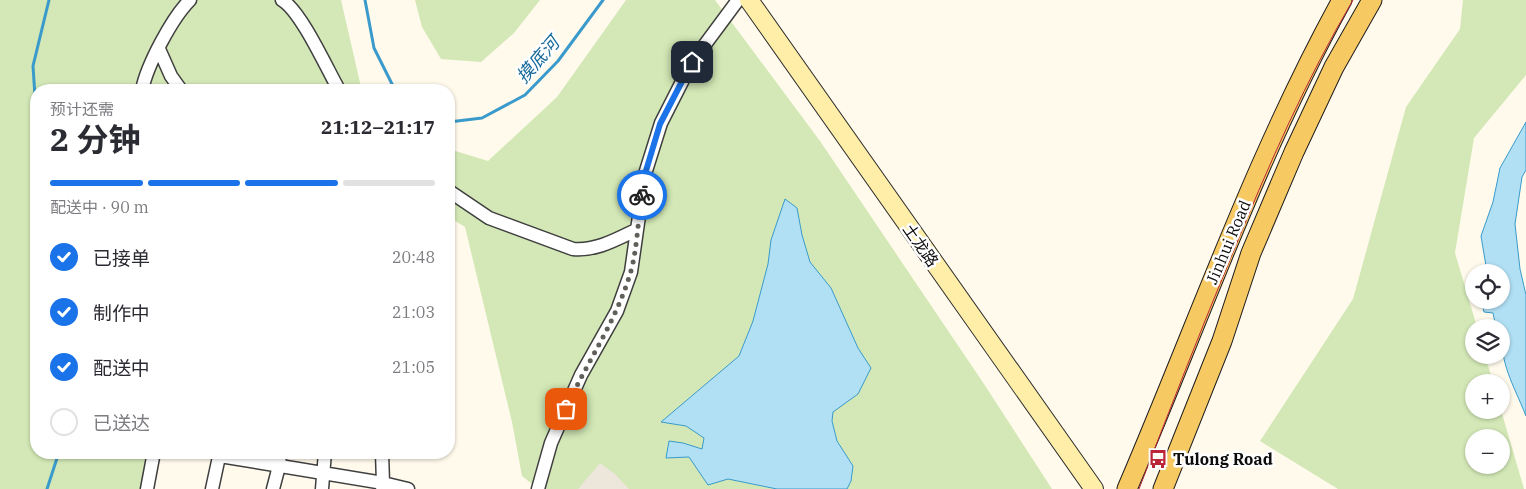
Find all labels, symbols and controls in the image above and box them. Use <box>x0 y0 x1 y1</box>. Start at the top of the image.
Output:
water label: 摸底河 <box>511 29 566 88</box>
pin <box>671 41 713 83</box>
icon: home <box>678 48 706 76</box>
text: 预计还需 <box>50 99 114 119</box>
text: 21:12–21:17 <box>321 115 435 139</box>
text: 2 分钟 <box>50 118 141 160</box>
courier <box>617 170 667 220</box>
icon: bike <box>628 181 656 209</box>
text: 配送中 · 90 m <box>50 197 149 217</box>
street label: Jinhui Road <box>1201 197 1255 287</box>
street label: 土龙路 <box>899 220 943 270</box>
icon: check <box>50 243 78 271</box>
text: 已接单 <box>93 246 150 270</box>
text: 20:48 <box>392 247 435 267</box>
map controls <box>1465 264 1510 474</box>
button: locate <box>1465 264 1510 309</box>
icon: check <box>50 298 78 326</box>
text: 制作中 <box>93 301 150 325</box>
text: 21:03 <box>392 302 435 322</box>
button: layers <box>1465 319 1510 364</box>
icon: check <box>50 353 78 381</box>
text: 配送中 <box>93 356 150 380</box>
text: 21:05 <box>392 357 435 377</box>
button: + <box>1465 374 1510 419</box>
pin <box>545 388 587 430</box>
icon: bag <box>552 395 580 423</box>
text: 已送达 <box>93 411 150 435</box>
button: − <box>1465 429 1510 474</box>
bus stop icon: Tulong Road <box>1147 448 1169 470</box>
place label: Tulong Road <box>1173 449 1273 469</box>

